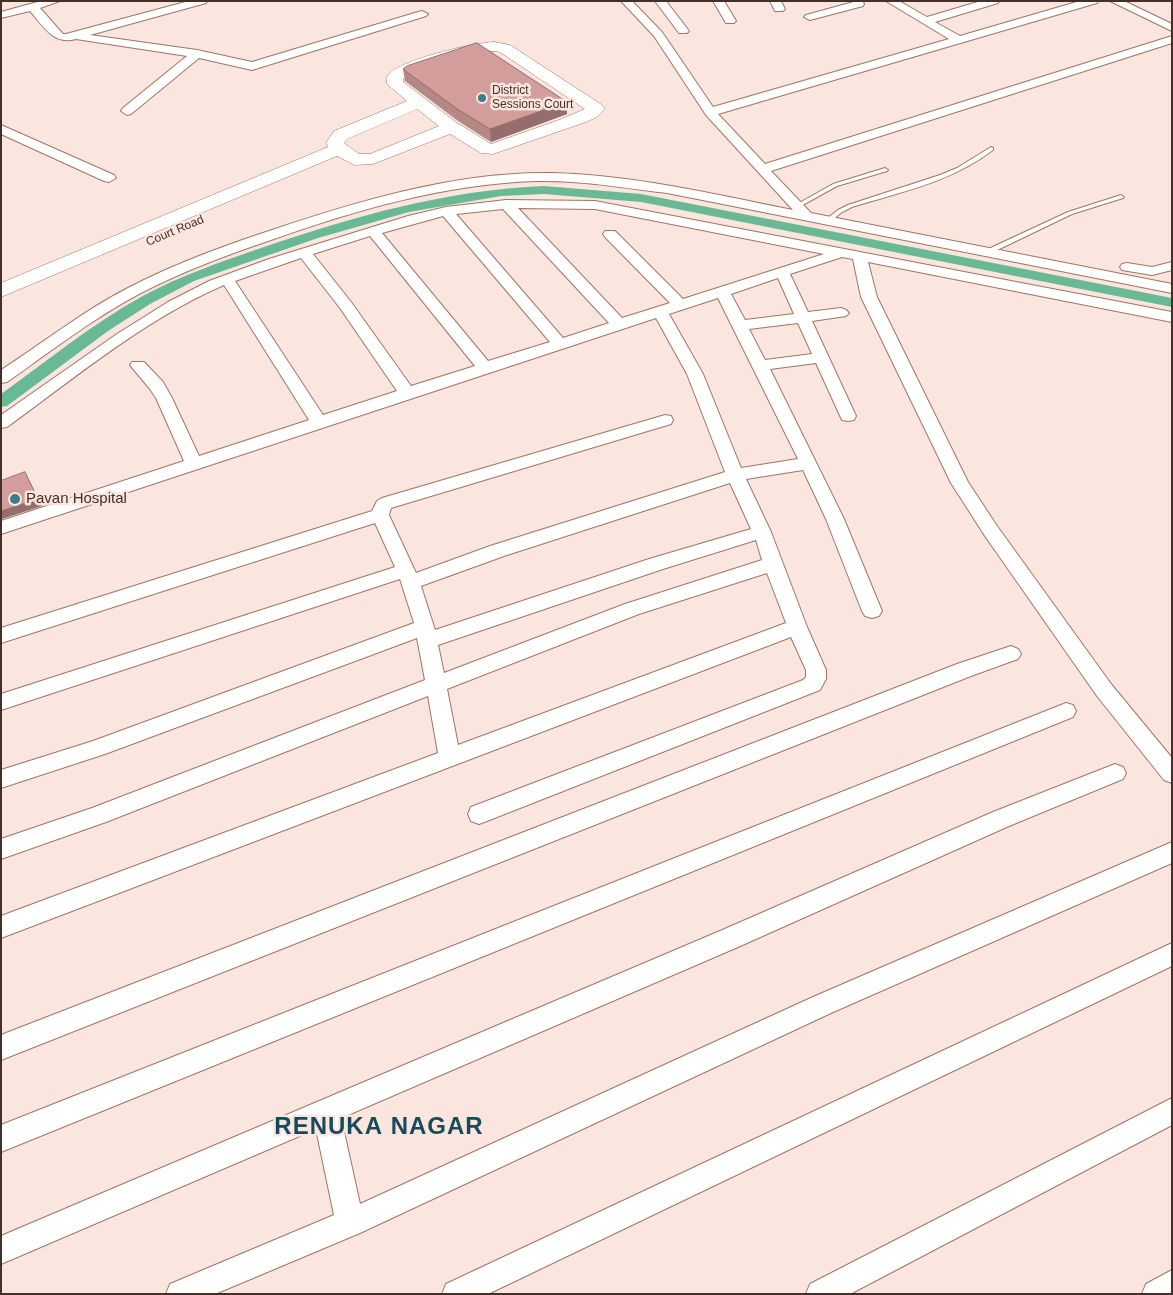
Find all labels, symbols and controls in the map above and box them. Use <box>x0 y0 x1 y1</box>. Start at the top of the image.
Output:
place label: District Sessions Court <box>492 84 573 112</box>
marker: District Sessions Court <box>476 92 488 104</box>
street label: Court Road <box>144 212 206 250</box>
place label: Pavan Hospital <box>26 490 127 508</box>
marker: Pavan Hospital <box>8 492 22 506</box>
district label: RENUKA NAGAR <box>273 1113 485 1141</box>

